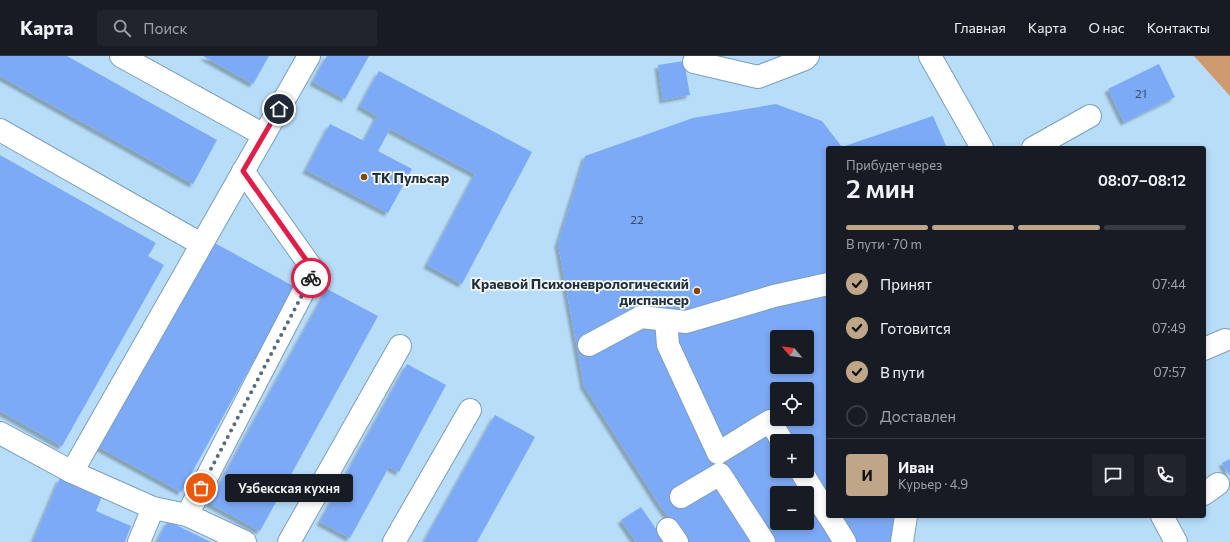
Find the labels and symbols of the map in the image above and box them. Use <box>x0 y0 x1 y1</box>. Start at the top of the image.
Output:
house number: 21 <box>1135 86 1147 100</box>
pin <box>262 92 296 126</box>
place label: ТК Пульсар <box>372 169 449 186</box>
marker: ТК Пульсар <box>359 172 369 182</box>
house number: 22 <box>630 212 644 226</box>
courier <box>291 258 331 298</box>
place label: Краевой Психоневрологический диспансер <box>471 275 689 308</box>
marker: Краевой Психоневрологический диспансер <box>692 286 702 296</box>
north arrow <box>770 330 814 374</box>
pin <box>184 471 218 505</box>
callout: Узбекская кухня <box>225 474 353 502</box>

